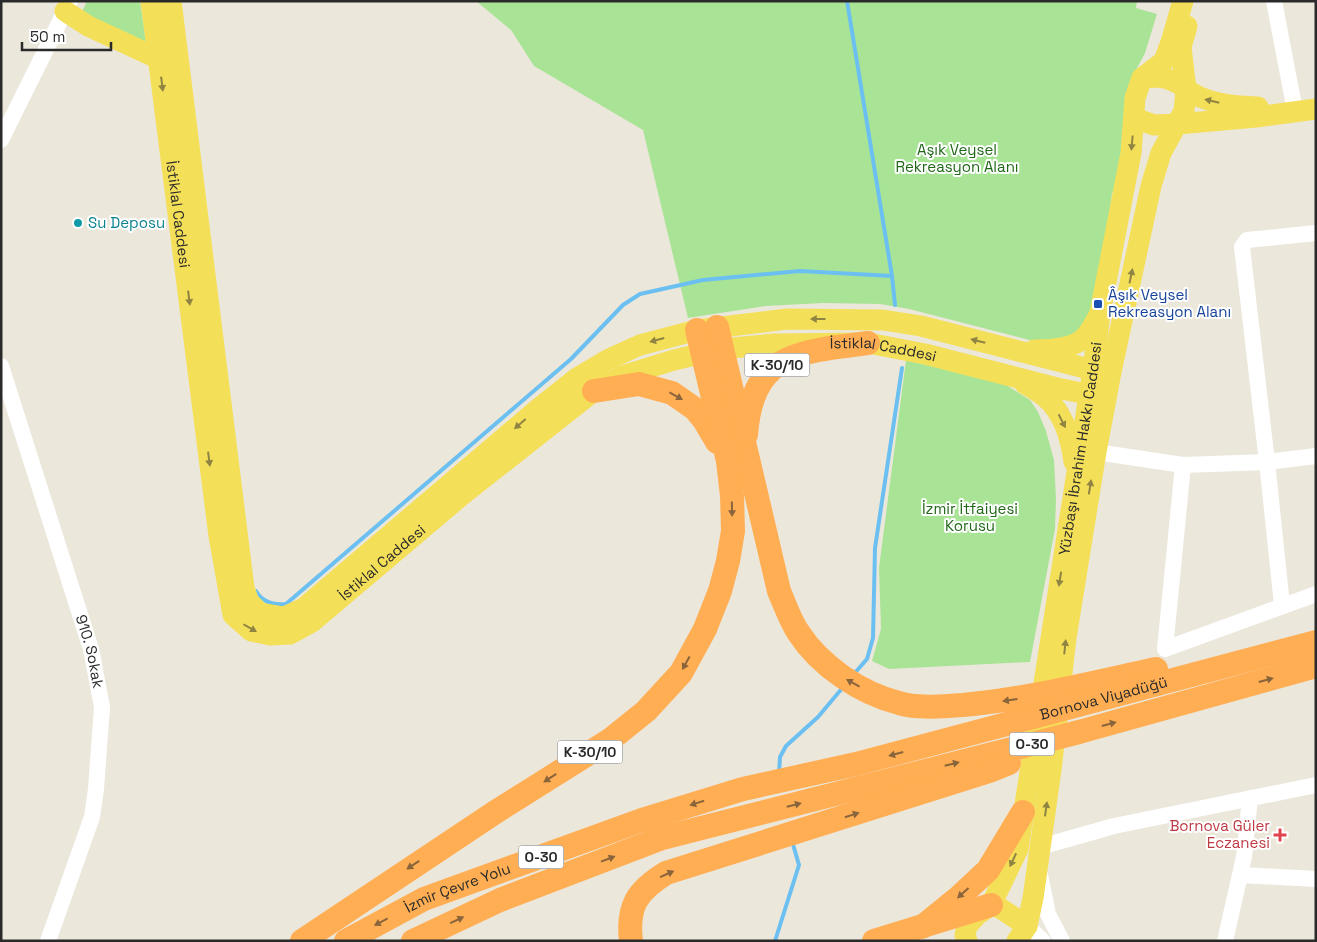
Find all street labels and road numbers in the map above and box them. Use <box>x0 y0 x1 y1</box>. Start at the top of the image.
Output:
street label: İstiklal Caddesi <box>162 160 195 269</box>
street label: İstiklal Caddesi <box>830 333 939 366</box>
street label: Yüzbaşı İbrahim Hakkı Caddesi <box>1054 341 1105 557</box>
road number: K-30/10 <box>744 354 810 376</box>
street label: İstiklal Caddesi <box>335 520 429 604</box>
street label: 910. Sokak <box>72 612 108 690</box>
street label: Bornova Viyadüğü <box>1037 672 1169 724</box>
road number: O-30 <box>1010 732 1054 756</box>
road number: K-30/10 <box>558 740 622 764</box>
road number: O-30 <box>518 846 564 869</box>
street label: İzmir Çevre Yolu <box>401 858 513 917</box>

